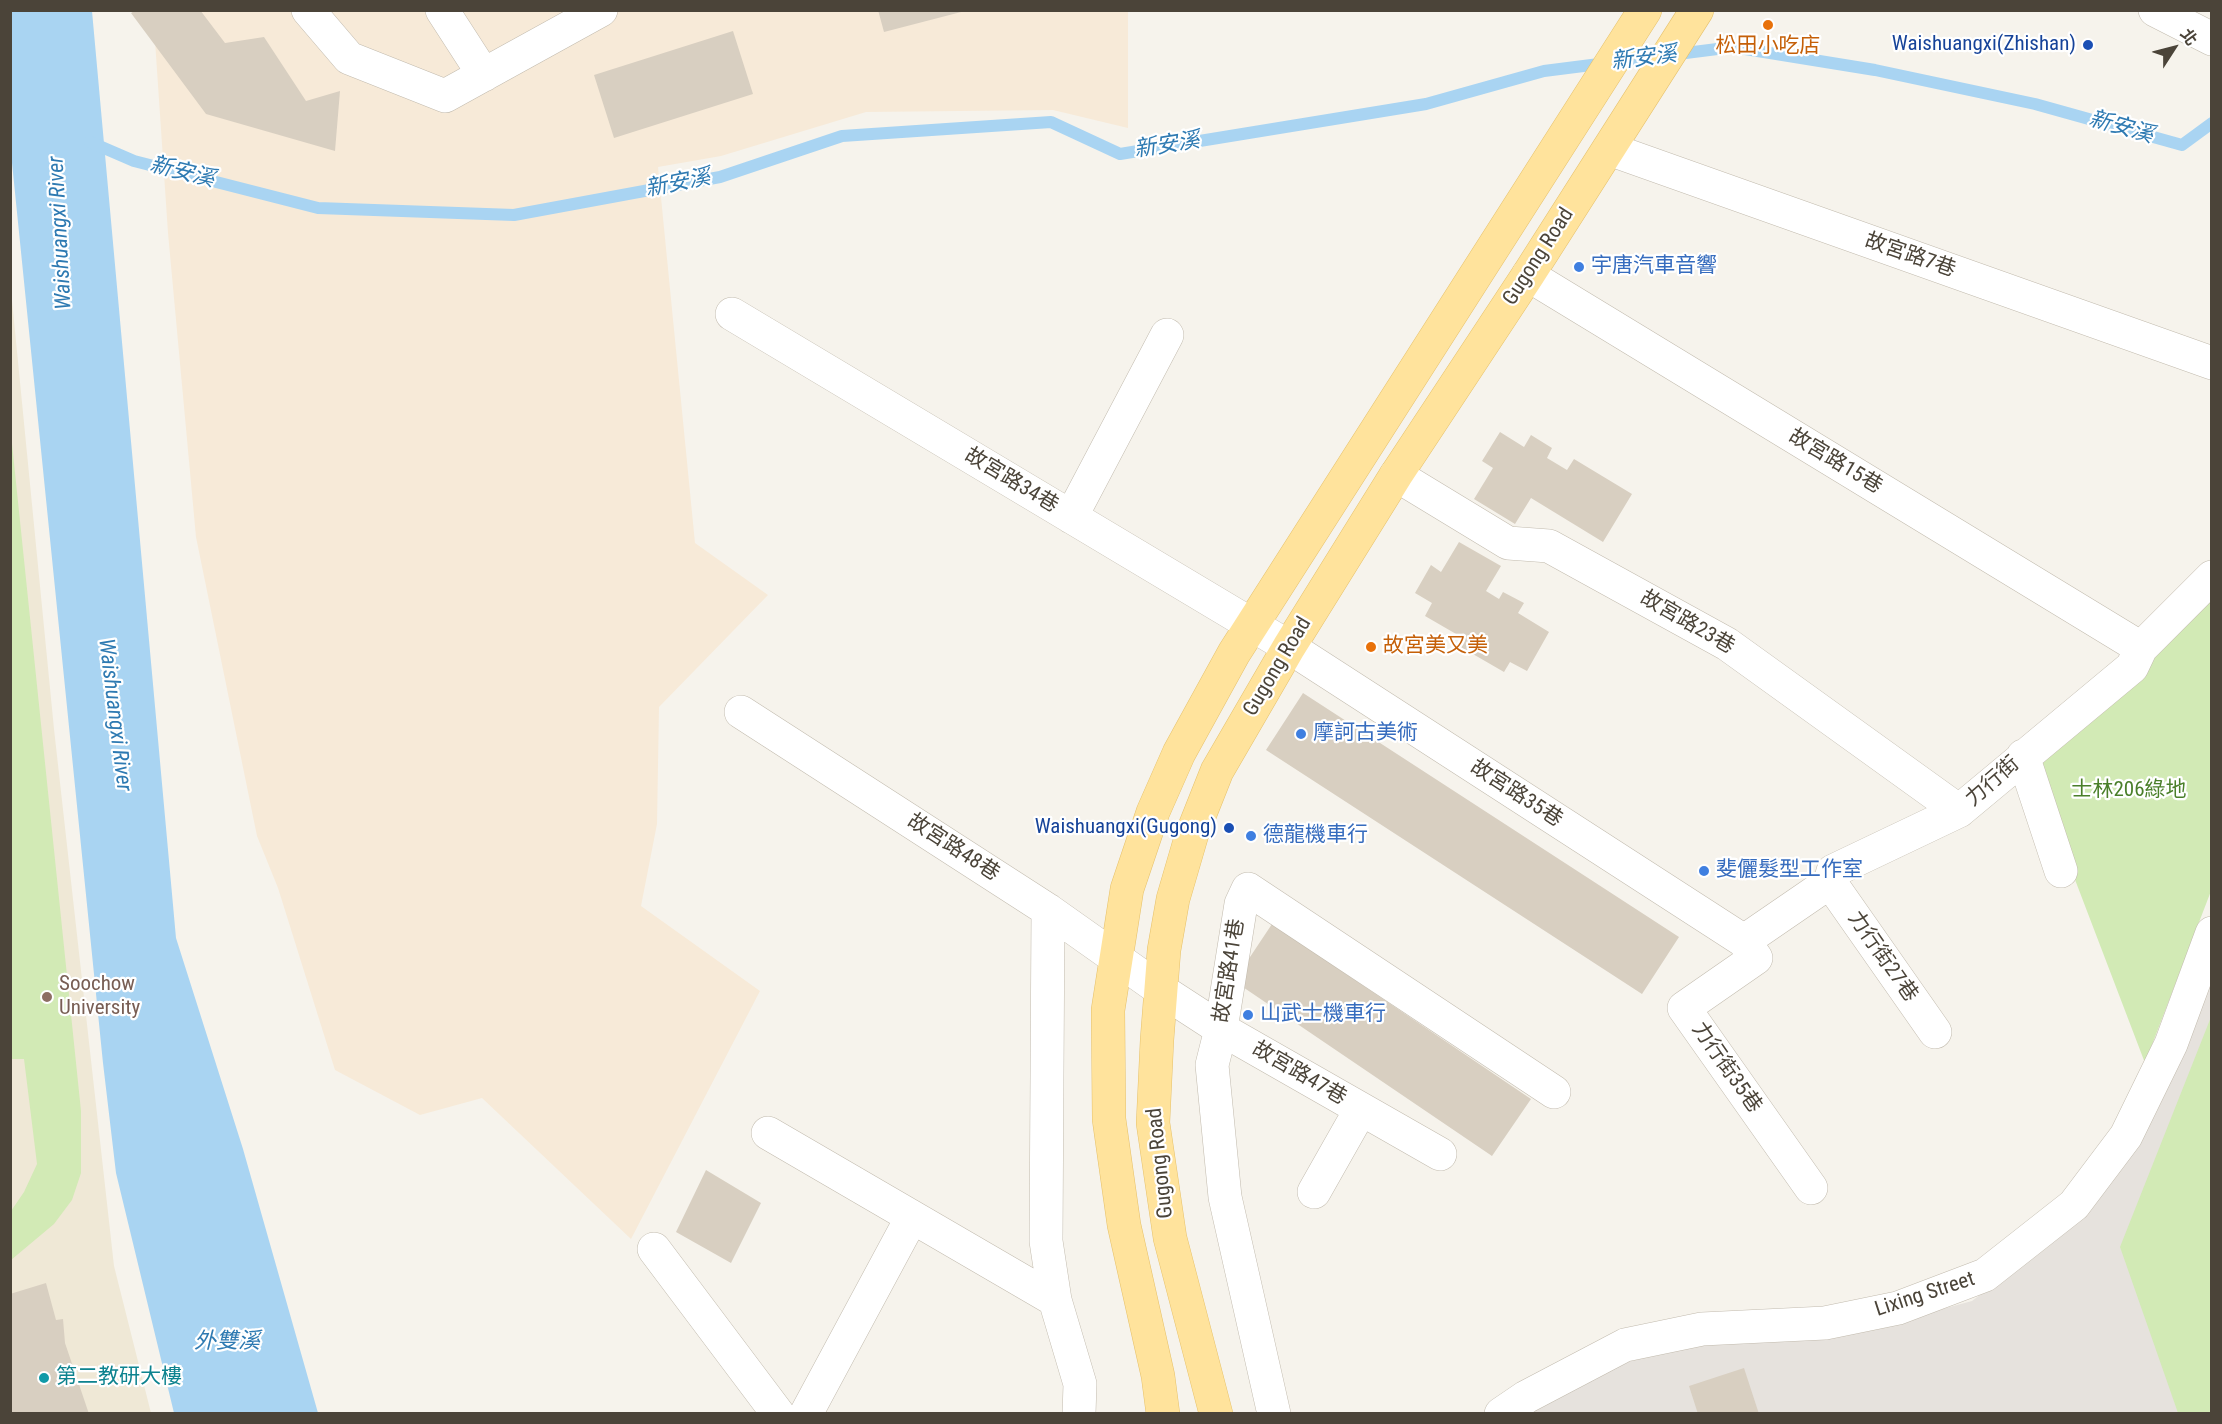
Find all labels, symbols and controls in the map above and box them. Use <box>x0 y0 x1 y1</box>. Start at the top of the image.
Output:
marker: 松田小吃店 <box>1761 18 1775 32</box>
north arrow <box>2144 18 2204 78</box>
text: 北 <box>2177 25 2201 49</box>
place label: Waishuangxi(Zhishan) <box>1892 32 2076 58</box>
place label: 松田小吃店 <box>1716 34 1820 60</box>
marker: Waishuangxi(Zhishan) <box>2081 38 2095 52</box>
water label: 新安溪 <box>1610 42 1678 76</box>
water label: 新安溪 <box>2086 106 2156 150</box>
water label: 新安溪 <box>1132 128 1202 164</box>
water label: 新安溪 <box>147 152 217 194</box>
water label: Waishuangxi River <box>44 156 78 310</box>
water label: 新安溪 <box>643 165 713 203</box>
street label: Gugong Road <box>1498 204 1580 310</box>
street label: 故宮路7巷 <box>1861 229 1959 283</box>
place label: 宇唐汽車音響 <box>1591 254 1717 280</box>
marker: 宇唐汽車音響 <box>1572 260 1586 274</box>
street label: 故宮路15巷 <box>1784 424 1886 500</box>
street label: 故宮路34巷 <box>960 443 1062 519</box>
street label: 故宮路23巷 <box>1635 586 1739 660</box>
street label: Gugong Road <box>1239 613 1317 721</box>
place label: 故宮美又美 <box>1383 634 1488 660</box>
water label: Waishuangxi River <box>92 637 136 793</box>
marker: 故宮美又美 <box>1364 640 1378 654</box>
place label: 摩訶古美術 <box>1313 721 1418 747</box>
marker: 摩訶古美術 <box>1294 727 1308 741</box>
street label: 力行街 <box>1961 752 2025 812</box>
street label: 故宮路35巷 <box>1465 755 1567 833</box>
park label: 士林206綠地 <box>2071 778 2187 804</box>
street label: 故宮路48巷 <box>902 809 1004 887</box>
place label: Waishuangxi(Gugong) <box>1035 815 1217 841</box>
marker: Waishuangxi(Gugong) <box>1222 821 1236 835</box>
place label: 德龍機車行 <box>1263 823 1368 849</box>
marker: 德龍機車行 <box>1244 829 1258 843</box>
place label: 斐儷髮型工作室 <box>1716 858 1863 884</box>
marker: 斐儷髮型工作室 <box>1697 864 1711 878</box>
street label: 力行街27巷 <box>1842 907 1922 1007</box>
street label: 故宮路41巷 <box>1209 917 1251 1025</box>
place label: Soochow University <box>59 972 140 1022</box>
marker: Soochow University <box>40 990 54 1004</box>
place label: 山武士機車行 <box>1260 1002 1386 1028</box>
marker: 山武士機車行 <box>1241 1008 1255 1022</box>
street label: 力行街35巷 <box>1686 1018 1766 1118</box>
street label: 故宮路47巷 <box>1247 1037 1351 1111</box>
street label: Gugong Road <box>1143 1107 1179 1219</box>
street label: Lixing Street <box>1872 1267 1978 1323</box>
water label: 外雙溪 <box>194 1329 260 1355</box>
place label: 第二教研大樓 <box>56 1365 182 1391</box>
marker: 第二教研大樓 <box>37 1371 51 1385</box>

